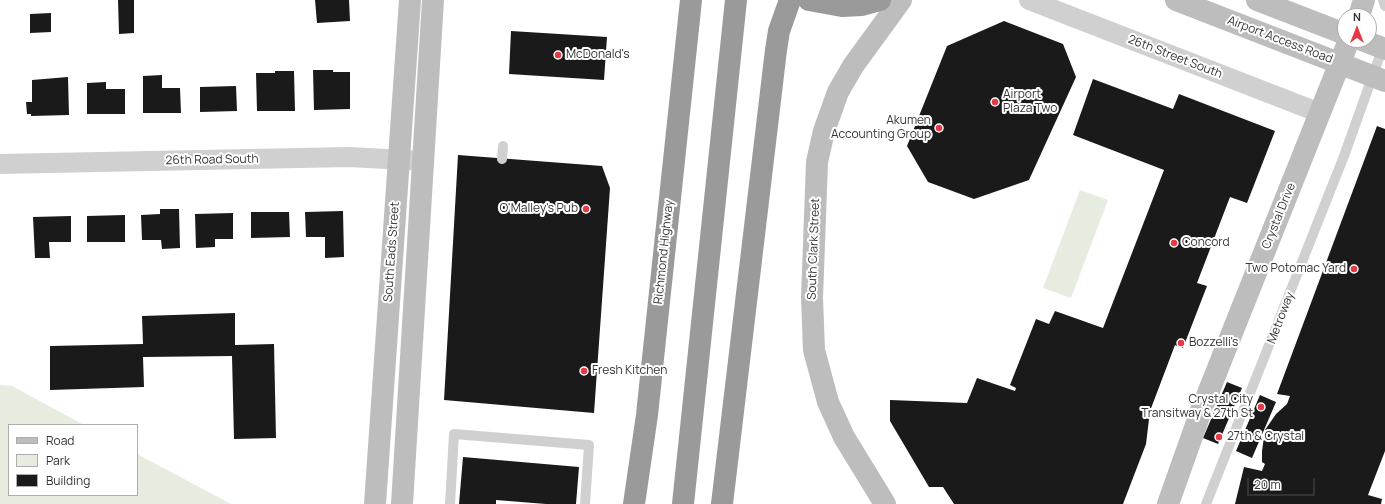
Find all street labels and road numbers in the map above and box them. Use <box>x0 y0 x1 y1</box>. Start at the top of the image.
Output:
street label: Airport Access Road <box>1225 13 1335 67</box>
street label: 26th Street South <box>1126 32 1224 82</box>
street label: 26th Road South <box>165 152 259 168</box>
street label: Crystal Drive <box>1259 181 1299 251</box>
street label: South Clark Street <box>805 198 823 300</box>
street label: Richmond Highway <box>651 199 677 305</box>
street label: South Eads Street <box>381 201 403 303</box>
street label: Metroway <box>1265 290 1297 346</box>

